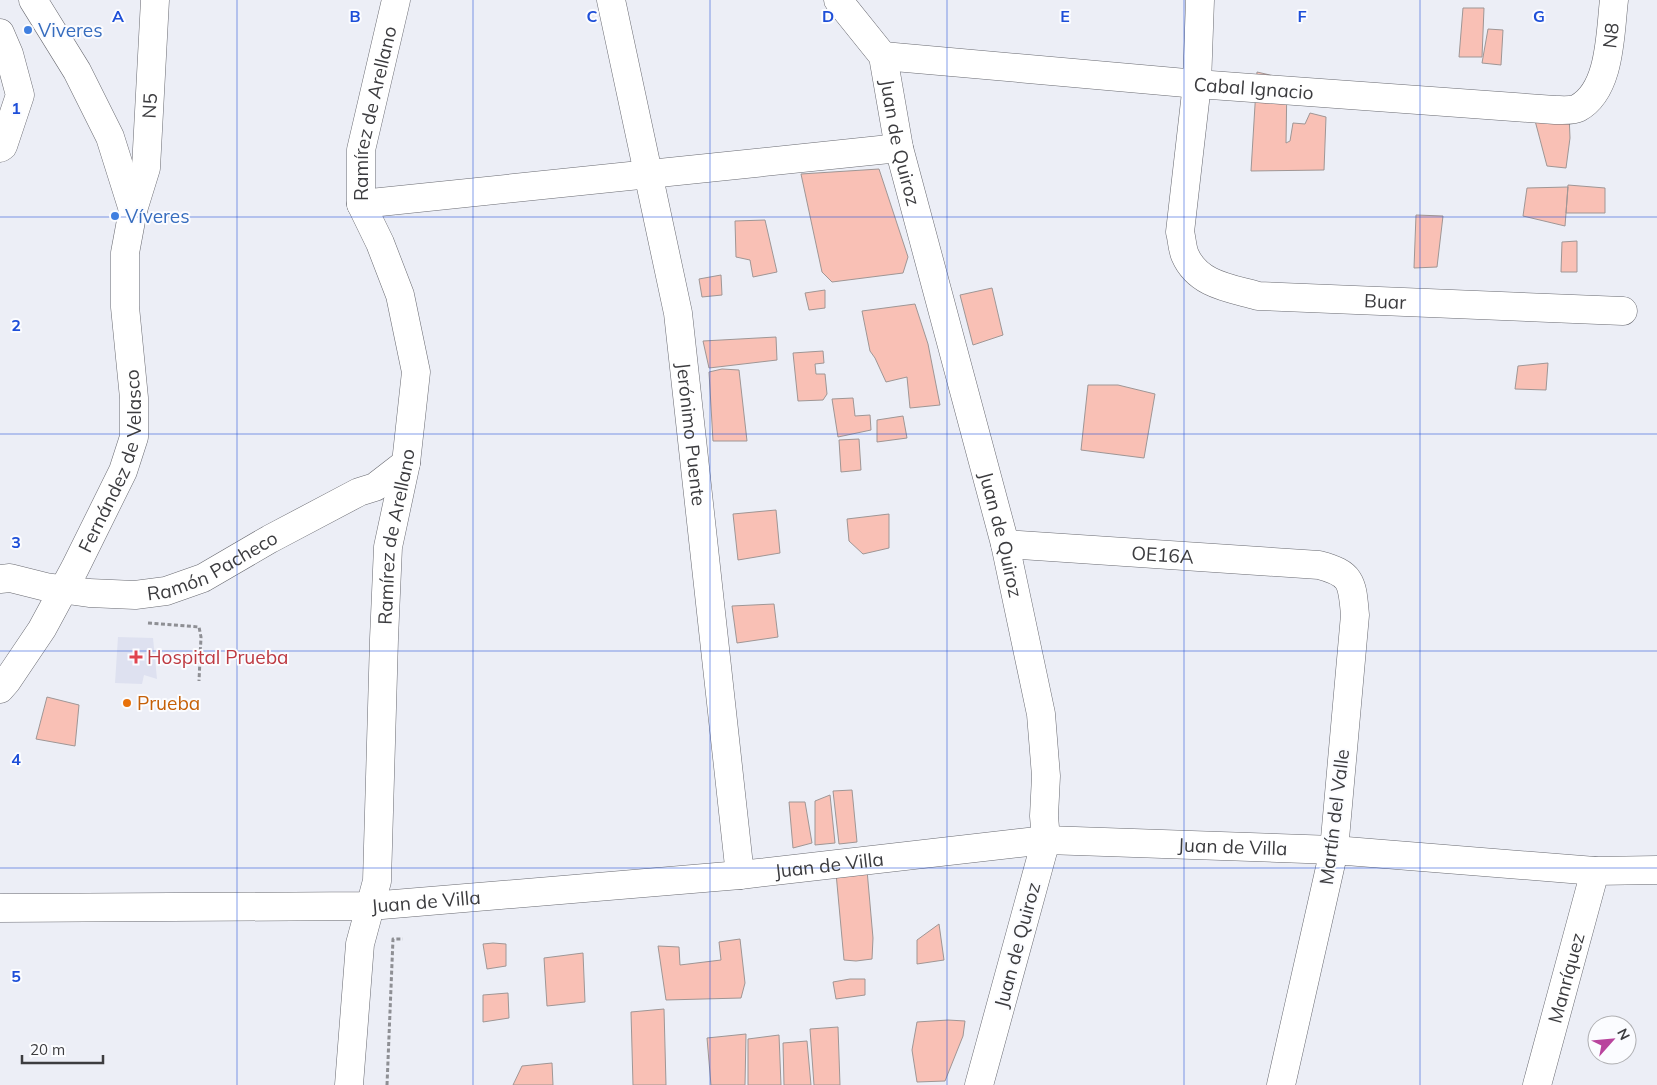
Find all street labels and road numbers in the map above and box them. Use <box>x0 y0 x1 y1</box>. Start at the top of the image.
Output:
street label: N8 <box>1597 22 1624 50</box>
street label: Ramírez de Arellano <box>349 24 402 201</box>
street label: Cabal Ignacio <box>1193 72 1314 104</box>
street label: Juan de Quiroz <box>875 77 926 209</box>
street label: N5 <box>137 92 162 119</box>
street label: Buar <box>1364 288 1407 314</box>
street label: Jerónimo Puente <box>672 361 711 507</box>
street label: Fernández de Velasco <box>73 368 146 556</box>
street label: Ramírez de Arellano <box>373 448 419 625</box>
street label: Juan de Quiroz <box>974 469 1028 600</box>
street label: Ramón Pacheco <box>146 525 281 605</box>
street label: OE16A <box>1131 540 1195 569</box>
street label: Martín del Valle <box>1314 748 1354 886</box>
street label: Juan de Villa <box>1177 833 1288 860</box>
street label: Juan de Villa <box>773 847 885 883</box>
street label: Juan de Quiroz <box>989 879 1045 1010</box>
street label: Juan de Villa <box>370 885 481 918</box>
street label: Manríquez <box>1542 930 1590 1026</box>

